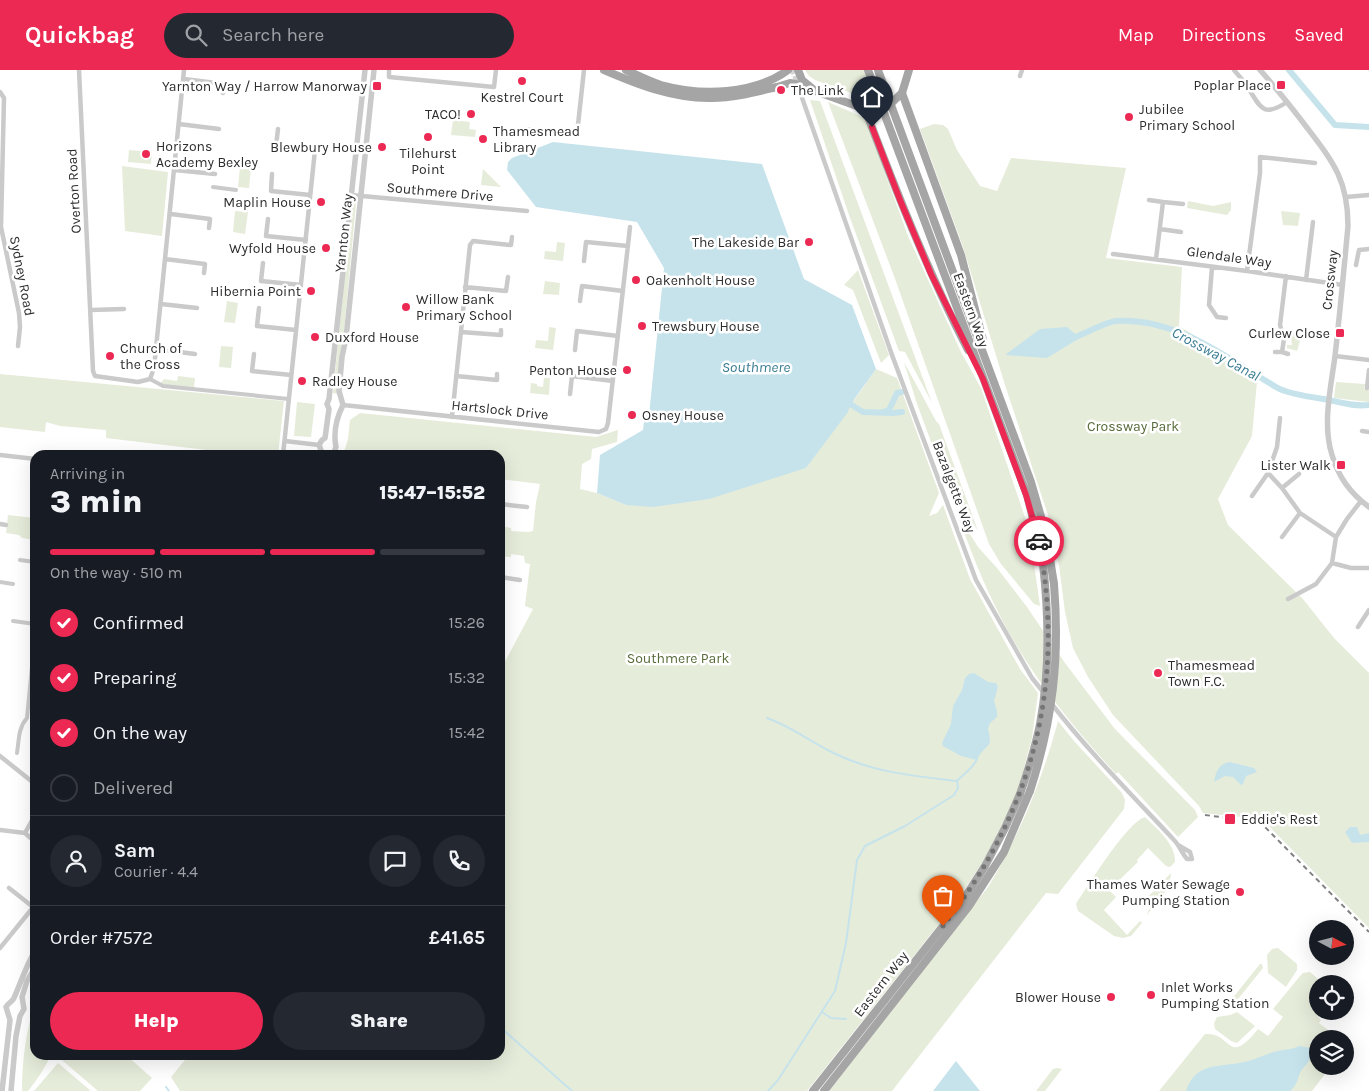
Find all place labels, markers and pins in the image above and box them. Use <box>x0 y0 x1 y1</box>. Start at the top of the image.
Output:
marker: Kestrel Court <box>516 75 528 87</box>
pin <box>851 76 893 127</box>
place label: Poplar Place <box>1194 77 1271 94</box>
place label: Yarnton Way / Harrow Manorway <box>162 78 367 95</box>
marker: Poplar Place <box>1275 79 1287 91</box>
marker: Yarnton Way / Harrow Manorway <box>371 80 383 92</box>
place label: The Link <box>791 82 844 99</box>
marker: The Link <box>775 84 787 96</box>
place label: Kestrel Court <box>481 89 563 106</box>
place label: Jubilee Primary School <box>1139 101 1235 134</box>
place label: TACO! <box>425 106 461 123</box>
marker: TACO! <box>465 108 477 120</box>
marker: Jubilee Primary School <box>1123 111 1135 123</box>
place label: Thamesmead Library <box>493 123 580 156</box>
marker: Tilehurst Point <box>422 131 434 143</box>
marker: Thamesmead Library <box>477 133 489 145</box>
place label: Horizons Academy Bexley <box>156 138 259 171</box>
place label: Blewbury House <box>270 139 372 156</box>
marker: Blewbury House <box>376 141 388 153</box>
place label: Tilehurst Point <box>400 145 456 178</box>
marker: Horizons Academy Bexley <box>140 148 152 160</box>
place label: Maplin House <box>223 194 311 211</box>
marker: Maplin House <box>315 196 327 208</box>
place label: The Lakeside Bar <box>692 234 800 251</box>
marker: The Lakeside Bar <box>803 236 815 248</box>
place label: Wyfold House <box>229 240 316 257</box>
marker: Wyfold House <box>320 242 332 254</box>
place label: Oakenholt House <box>646 272 755 289</box>
marker: Oakenholt House <box>630 274 642 286</box>
place label: Hibernia Point <box>210 283 301 300</box>
marker: Hibernia Point <box>305 285 317 297</box>
place label: Willow Bank Primary School <box>416 291 512 324</box>
marker: Willow Bank Primary School <box>400 301 412 313</box>
place label: Trewsbury House <box>652 318 759 335</box>
marker: Trewsbury House <box>636 320 648 332</box>
place label: Curlew Close <box>1249 325 1330 342</box>
marker: Curlew Close <box>1334 327 1346 339</box>
place label: Duxford House <box>325 329 419 346</box>
marker: Duxford House <box>309 331 321 343</box>
place label: Church of the Cross <box>120 340 182 373</box>
marker: Church of the Cross <box>104 350 116 362</box>
place label: Penton House <box>529 362 617 379</box>
marker: Penton House <box>621 364 633 376</box>
place label: Radley House <box>312 373 398 390</box>
marker: Radley House <box>296 375 308 387</box>
place label: Osney House <box>642 407 724 424</box>
marker: Osney House <box>626 409 638 421</box>
place label: Lister Walk <box>1261 457 1331 474</box>
marker: Lister Walk <box>1335 459 1347 471</box>
place label: Thamesmead Town F.C. <box>1168 657 1255 690</box>
marker: Thamesmead Town F.C. <box>1152 667 1164 679</box>
place label: Eddie's Rest <box>1241 811 1318 828</box>
marker: Eddie's Rest <box>1223 812 1237 826</box>
pin <box>922 875 964 926</box>
place label: Thames Water Sewage Pumping Station <box>1087 876 1230 909</box>
marker: Thames Water Sewage Pumping Station <box>1234 886 1246 898</box>
place label: Inlet Works Pumping Station <box>1161 979 1269 1012</box>
place label: Blower House <box>1015 989 1101 1006</box>
marker: Inlet Works Pumping Station <box>1145 989 1157 1001</box>
marker: Blower House <box>1105 991 1117 1003</box>

